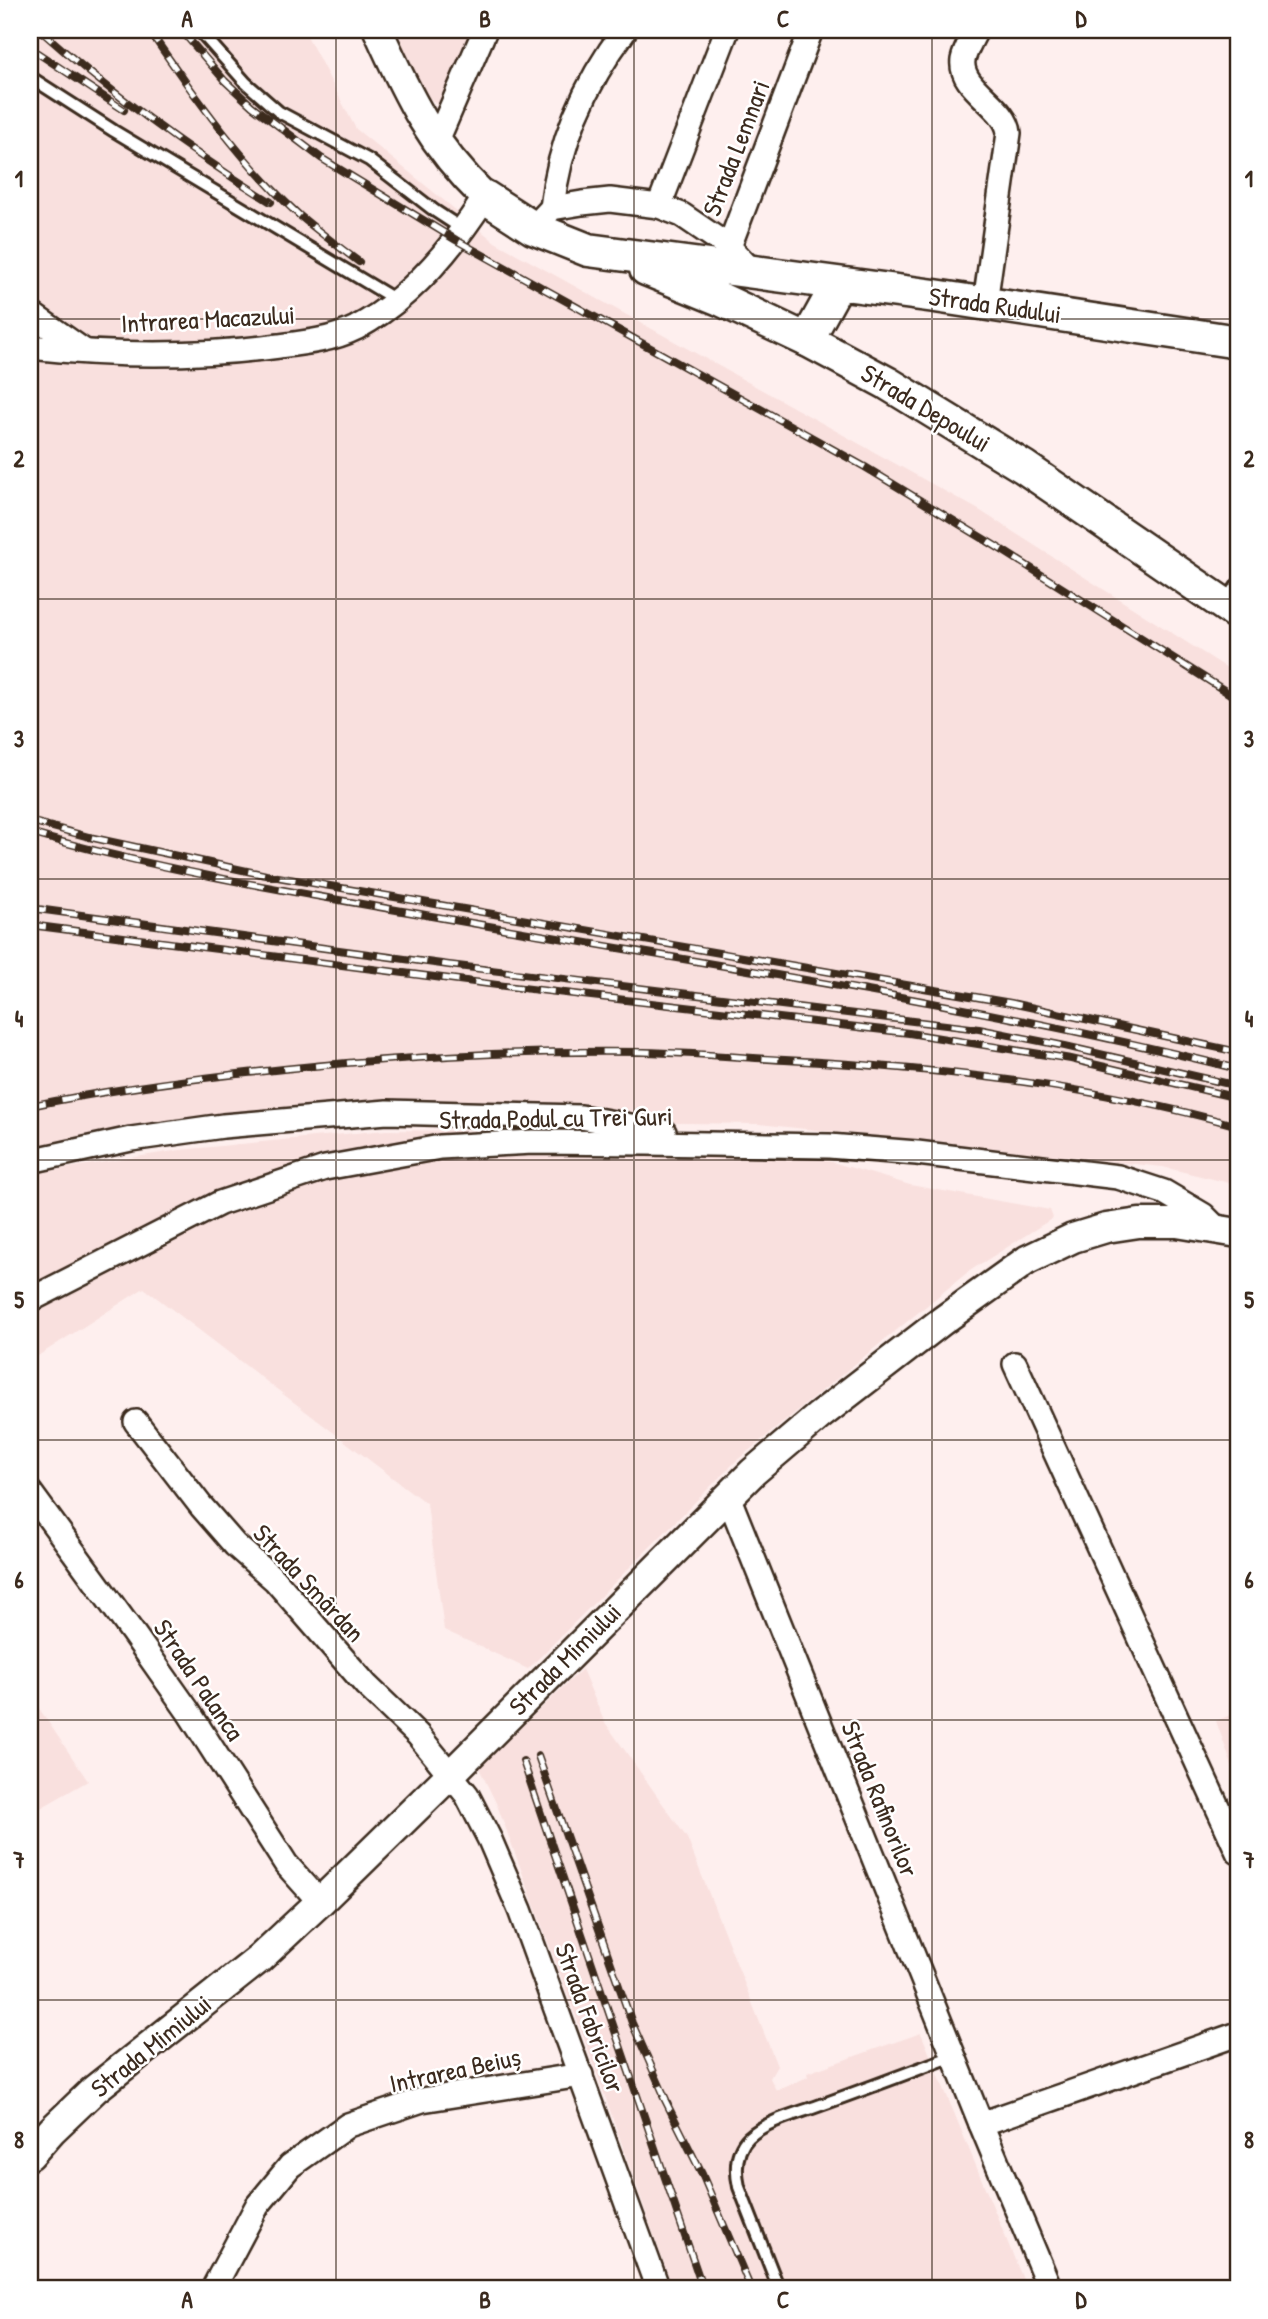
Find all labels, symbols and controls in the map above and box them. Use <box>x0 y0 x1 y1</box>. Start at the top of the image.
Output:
text: A <box>181 3 193 34</box>
text: B <box>479 3 491 34</box>
text: C <box>777 3 789 34</box>
text: D <box>1076 3 1088 34</box>
street label: Strada Lemnari <box>694 75 777 221</box>
text: 1 <box>15 163 23 194</box>
text: 1 <box>1245 163 1253 194</box>
street label: Strada Rudului <box>927 278 1063 331</box>
street label: Intrarea Macazului <box>120 296 296 341</box>
street label: Strada Depoului <box>855 355 998 460</box>
text: 2 <box>14 443 25 474</box>
text: 2 <box>1244 443 1255 474</box>
text: 3 <box>14 723 24 754</box>
text: 3 <box>1244 723 1254 754</box>
text: 4 <box>15 1003 24 1034</box>
text: 4 <box>1245 1003 1254 1034</box>
street label: Strada Podul cu Trei Guri <box>439 1098 673 1137</box>
text: 5 <box>14 1284 24 1315</box>
text: 5 <box>1244 1284 1254 1315</box>
street label: Strada Smârdan <box>246 1516 373 1649</box>
text: 6 <box>14 1564 24 1595</box>
text: 6 <box>1244 1564 1254 1595</box>
street label: Strada Mimiului <box>501 1595 629 1723</box>
street label: Strada Palanca <box>146 1612 253 1747</box>
street label: Strada Rafinorilor <box>833 1716 928 1882</box>
text: 7 <box>12 1844 25 1875</box>
text: 7 <box>1242 1844 1255 1875</box>
street label: Strada Fabricilor <box>547 1938 634 2098</box>
street label: Strada Mimiului <box>83 1986 218 2105</box>
street label: Intrarea Beiuș <box>386 2039 524 2100</box>
text: 8 <box>14 2124 24 2155</box>
text: 8 <box>1244 2124 1254 2155</box>
text: A <box>181 2284 193 2315</box>
text: B <box>479 2284 491 2315</box>
text: C <box>777 2284 789 2315</box>
text: D <box>1076 2284 1088 2315</box>

